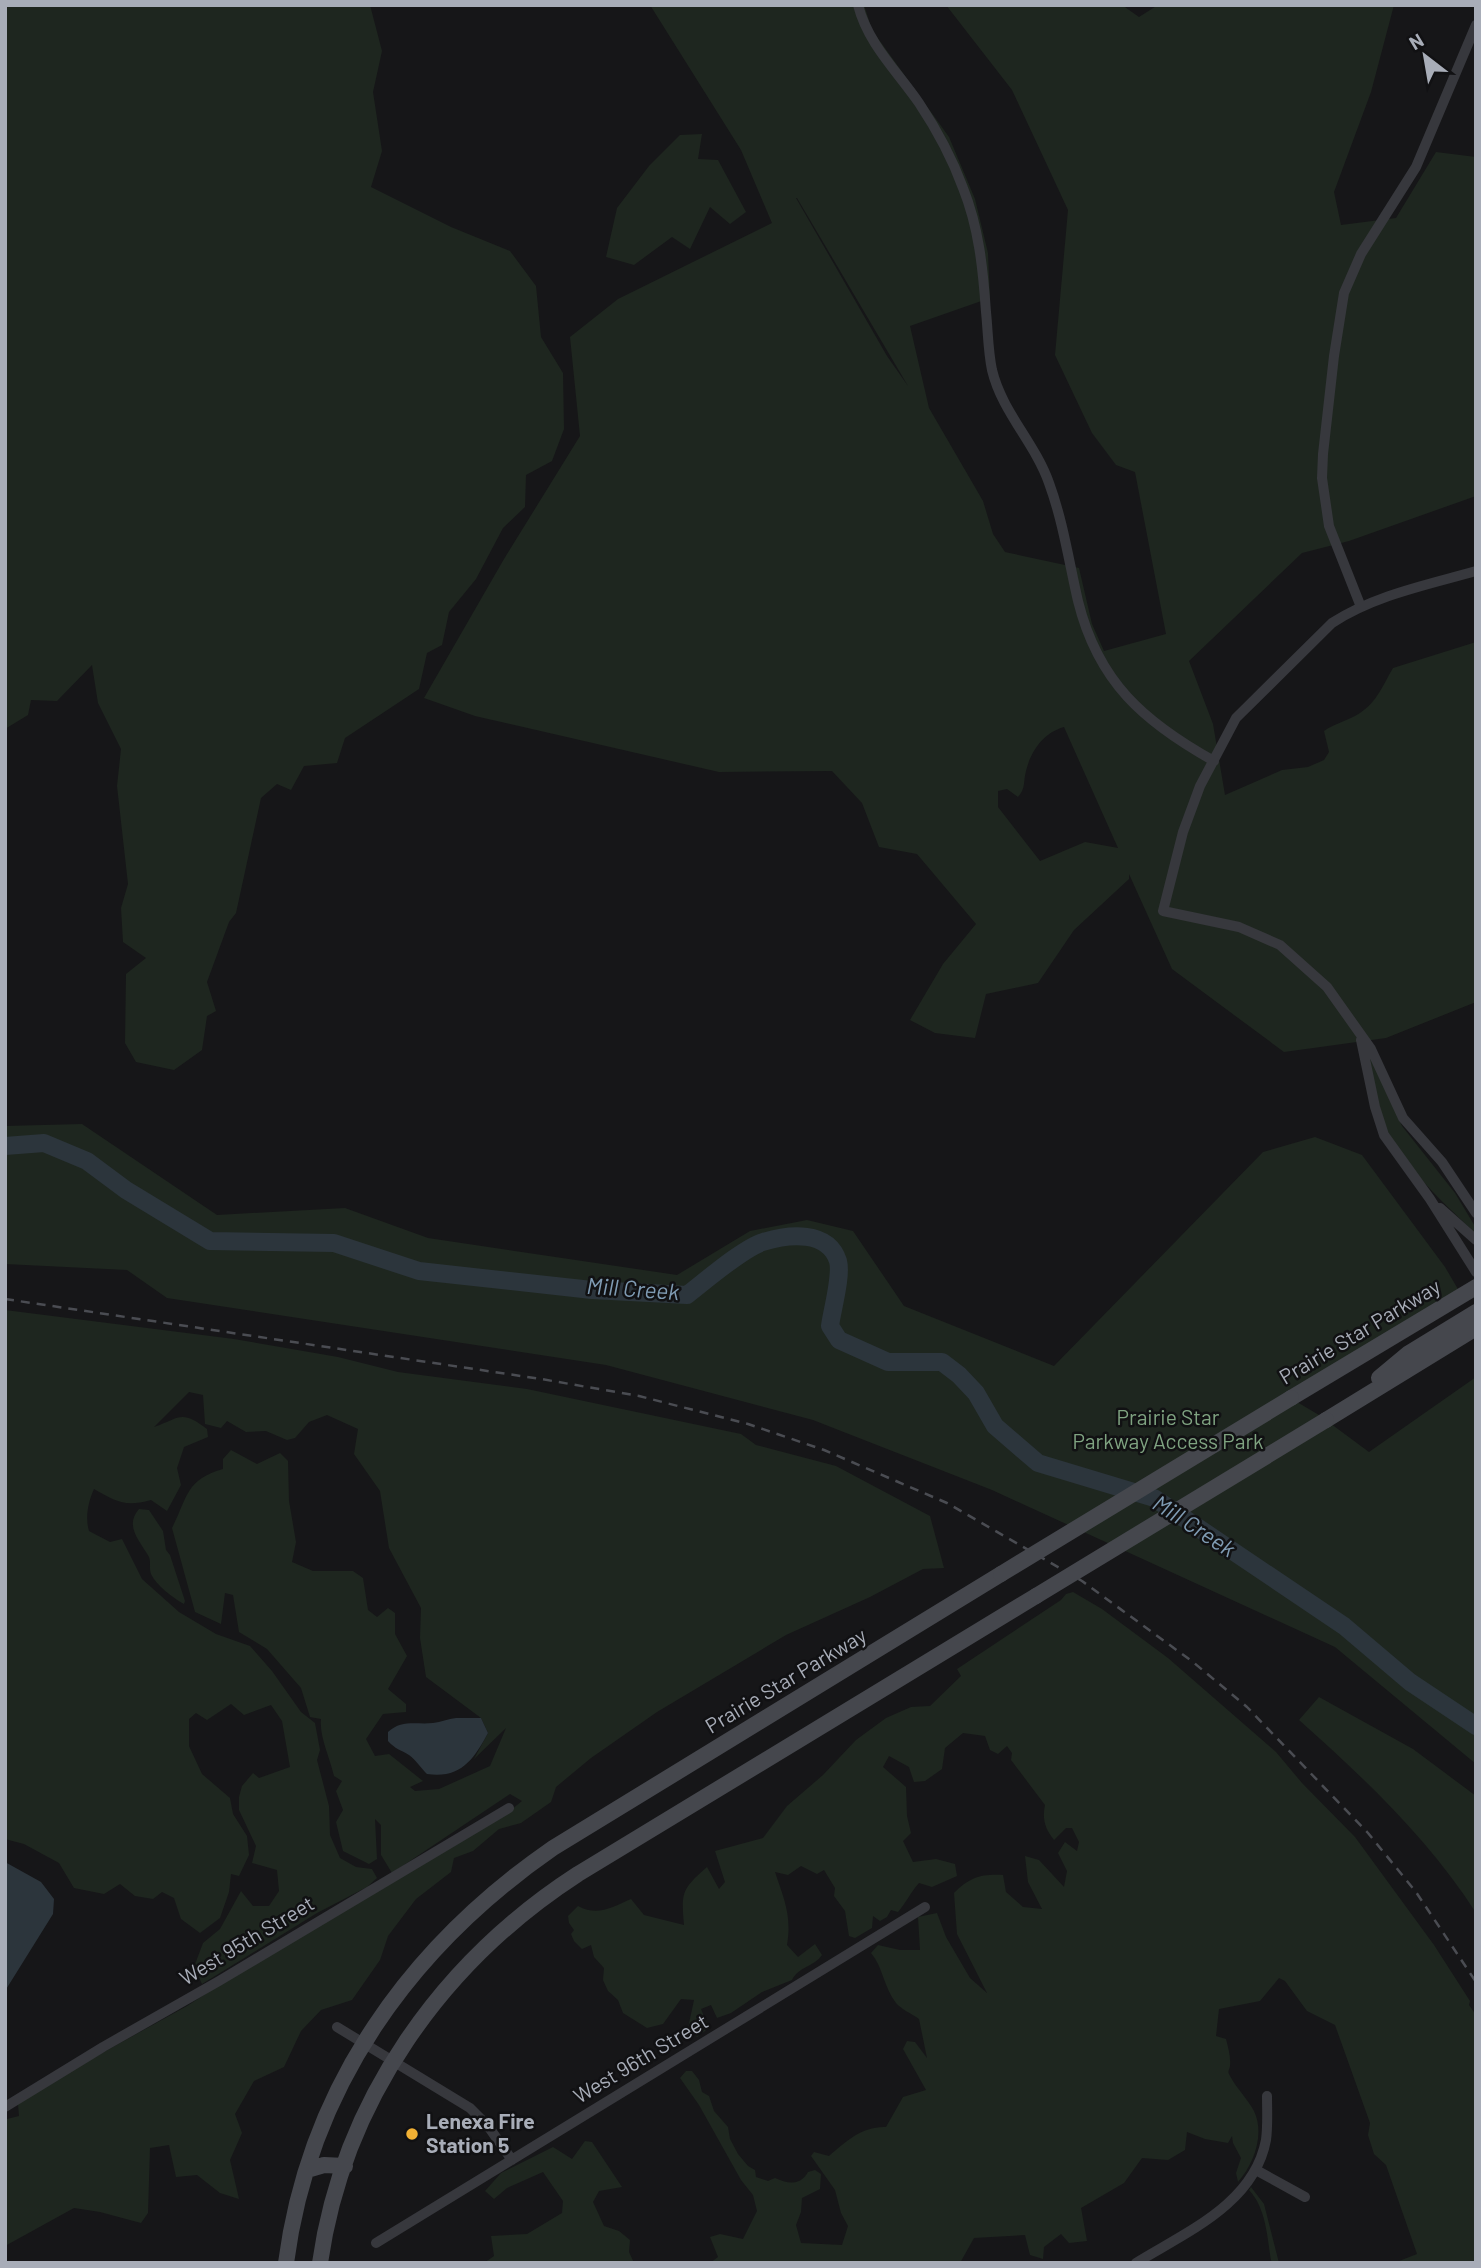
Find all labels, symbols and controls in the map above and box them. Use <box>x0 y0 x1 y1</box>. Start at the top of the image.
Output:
north arrow <box>1390 21 1460 91</box>
text: N <box>1405 28 1427 54</box>
water label: Mill Creek <box>586 1271 680 1305</box>
street label: Prairie Star Parkway <box>1274 1273 1445 1389</box>
park label: Prairie Star Parkway Access Park <box>1072 1404 1264 1453</box>
water label: Mill Creek <box>1148 1488 1241 1562</box>
street label: Prairie Star Parkway <box>700 1622 871 1738</box>
street label: West 95th Street <box>174 1890 318 1990</box>
street label: West 96th Street <box>568 2008 712 2108</box>
place label: Lenexa Fire Station 5 <box>426 2108 535 2157</box>
marker: Lenexa Fire Station 5 <box>404 2126 420 2142</box>

